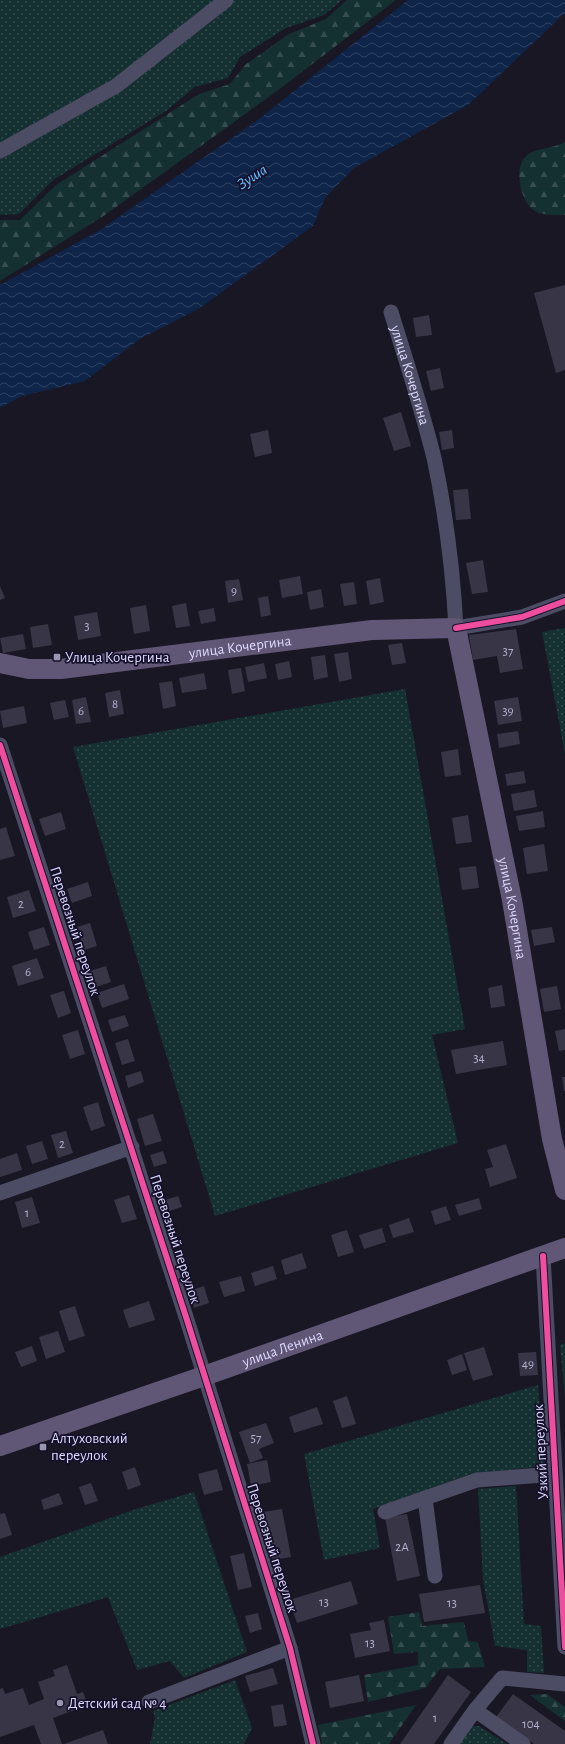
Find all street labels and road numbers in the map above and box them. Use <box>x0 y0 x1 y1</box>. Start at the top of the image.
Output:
street label: улица Кочергина <box>388 322 432 427</box>
street label: улица Кочергина <box>187 633 292 661</box>
street label: улица Кочергина <box>496 855 529 960</box>
street label: Перевозный переулок <box>47 865 103 998</box>
street label: Перевозный переулок <box>147 1173 203 1306</box>
street label: улица Ленина <box>239 1327 325 1370</box>
street label: Узкий переулок <box>531 1404 551 1500</box>
street label: Перевозный переулок <box>244 1482 300 1615</box>

